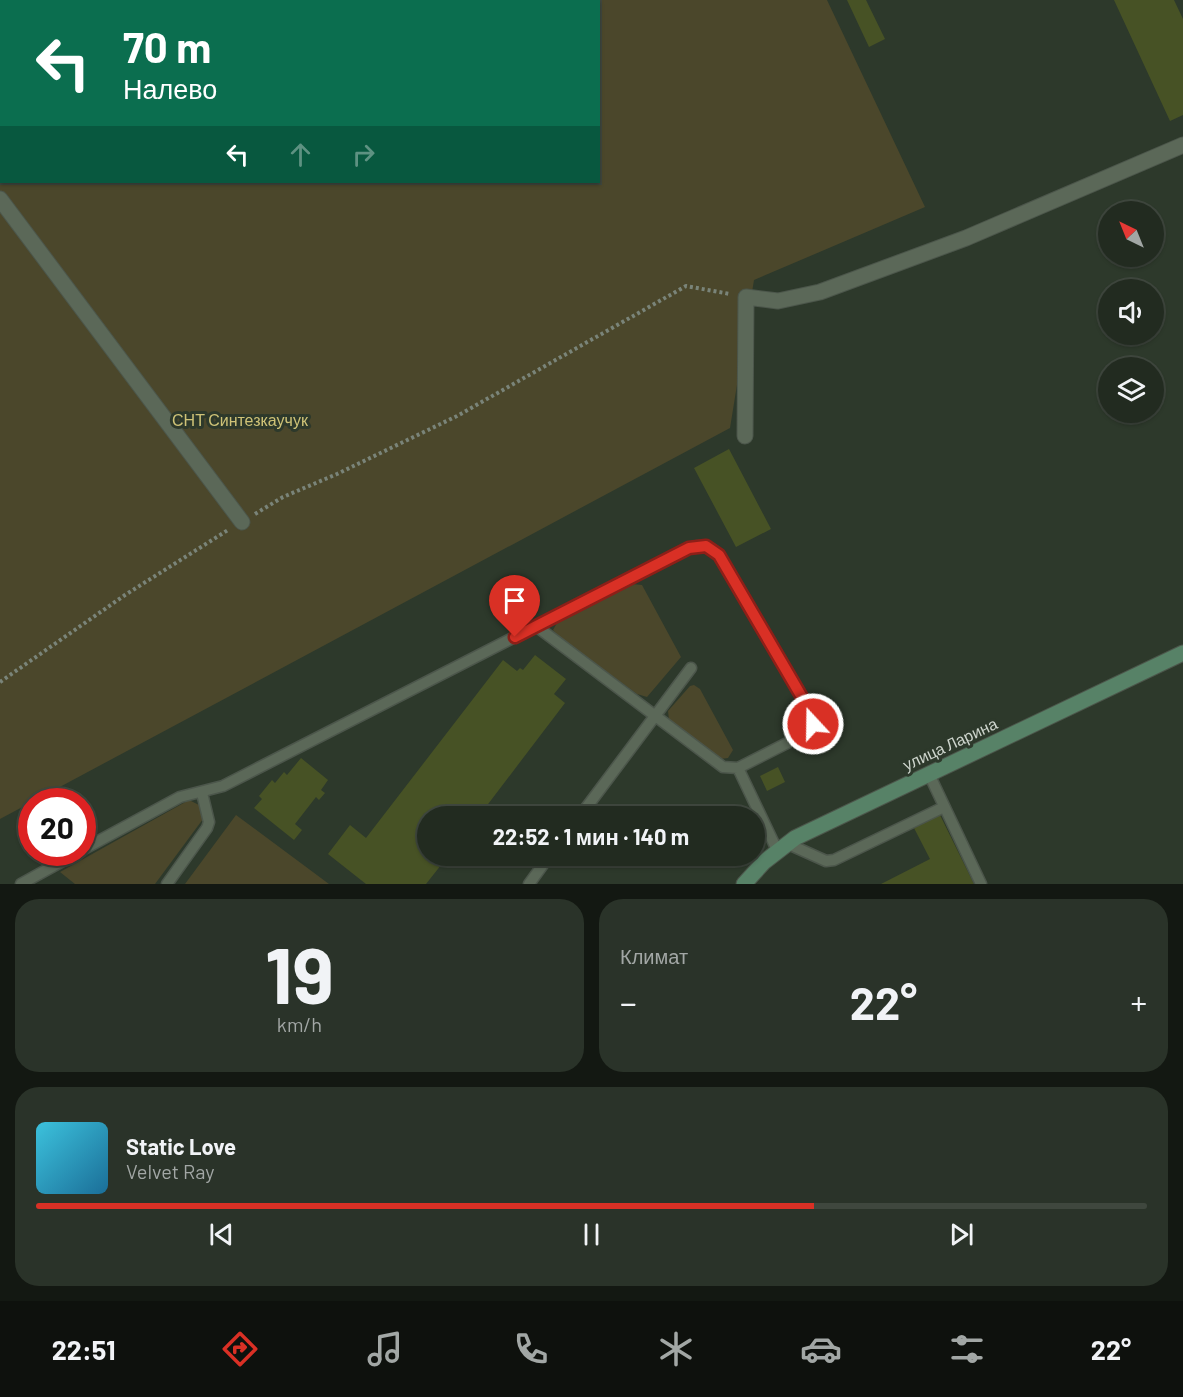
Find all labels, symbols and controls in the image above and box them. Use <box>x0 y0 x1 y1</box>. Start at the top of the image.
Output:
text: 70 m <box>123 21 211 71</box>
icon: left <box>24 24 102 102</box>
text: Налево <box>123 72 217 104</box>
icon: left <box>221 138 254 171</box>
icon: ahead <box>284 138 317 171</box>
icon: right <box>347 138 380 171</box>
north arrow <box>1098 201 1164 267</box>
map controls <box>1098 201 1164 423</box>
button: sound <box>1098 279 1164 345</box>
button: layers <box>1098 357 1164 423</box>
park label: СНТ Синтезкаучук <box>172 410 309 429</box>
pin <box>489 575 540 637</box>
icon: arrive <box>498 584 531 617</box>
position arrow <box>781 692 845 756</box>
street label: улица Ларина <box>899 713 1000 774</box>
speed limit sign: 20 <box>18 788 96 866</box>
text: 22:52 · 1 мин · 140 m <box>493 823 689 849</box>
text: 19 <box>265 926 334 1020</box>
text: Климат <box>620 944 688 968</box>
text: 22° <box>850 975 917 1029</box>
text: − <box>620 982 637 1022</box>
text: + <box>1130 982 1147 1022</box>
text: km/h <box>277 1012 322 1036</box>
text: Static Love <box>126 1133 236 1159</box>
text: Velvet Ray <box>126 1159 215 1183</box>
icon: previous <box>205 1218 238 1251</box>
icon: pause <box>575 1218 608 1251</box>
icon: next <box>945 1218 978 1251</box>
icon: directions <box>219 1328 261 1370</box>
icon: music <box>364 1328 406 1370</box>
icon: phone <box>510 1328 552 1370</box>
icon: climate <box>655 1328 697 1370</box>
icon: car <box>800 1328 842 1370</box>
icon: filters <box>946 1328 988 1370</box>
text: 22:51 <box>52 1333 116 1365</box>
text: 22° <box>1091 1333 1131 1365</box>

